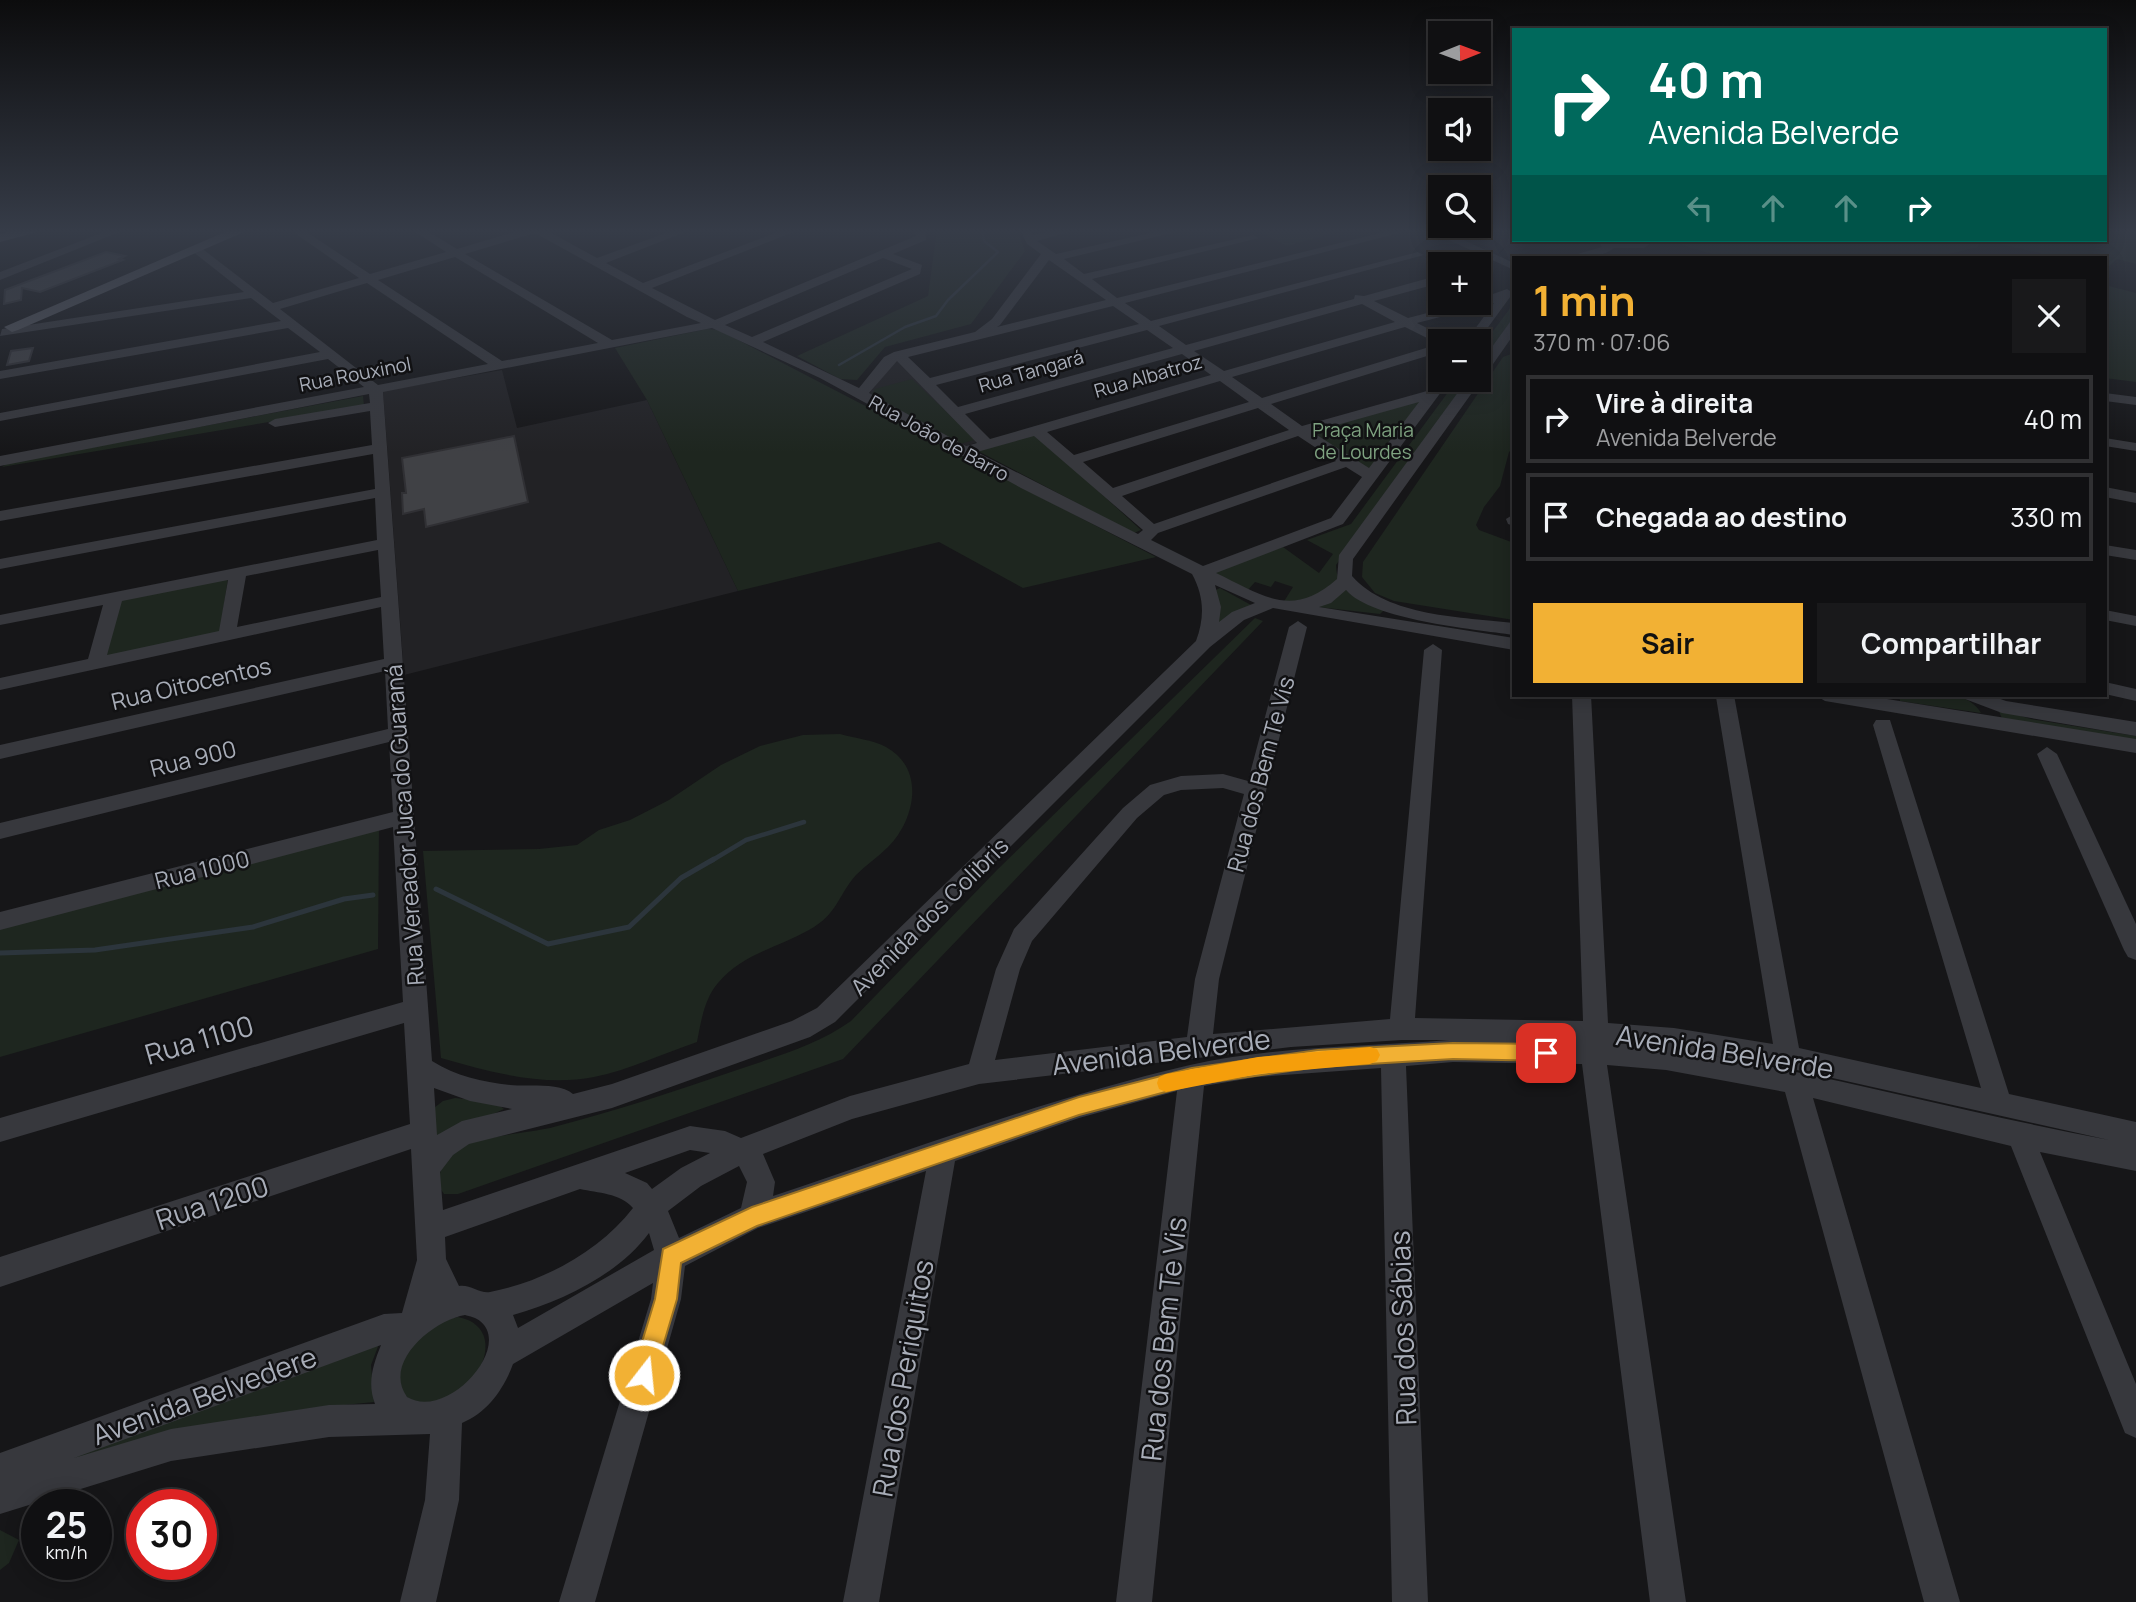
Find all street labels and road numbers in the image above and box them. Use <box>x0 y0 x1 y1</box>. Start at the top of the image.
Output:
street label: Rua Tangará <box>975 344 1087 398</box>
street label: Rua Albatroz <box>1091 348 1205 404</box>
street label: Rua Rouxinol <box>297 350 413 398</box>
street label: Rua João de Barro <box>864 389 1014 487</box>
street label: Rua Oitocentos <box>108 649 274 717</box>
street label: Rua Vereador Juca do Guaraná <box>377 664 431 986</box>
street label: Rua dos Bem Te Vis <box>1218 673 1302 875</box>
street label: Rua 900 <box>146 732 240 784</box>
street label: Avenida dos Colibris <box>843 830 1015 1002</box>
street label: Rua 1000 <box>151 842 253 896</box>
street label: Rua 1100 <box>140 1005 258 1073</box>
street label: Avenida Belverde <box>1613 1015 1837 1087</box>
street label: Avenida Belverde <box>1049 1019 1273 1083</box>
street label: Rua 1200 <box>151 1166 273 1238</box>
street label: Rua dos Bem Te Vis <box>1131 1215 1195 1463</box>
street label: Rua dos Sábias <box>1380 1230 1424 1426</box>
street label: Rua dos Periquitos <box>862 1256 942 1500</box>
street label: Avenida Belvedere <box>86 1337 322 1453</box>

